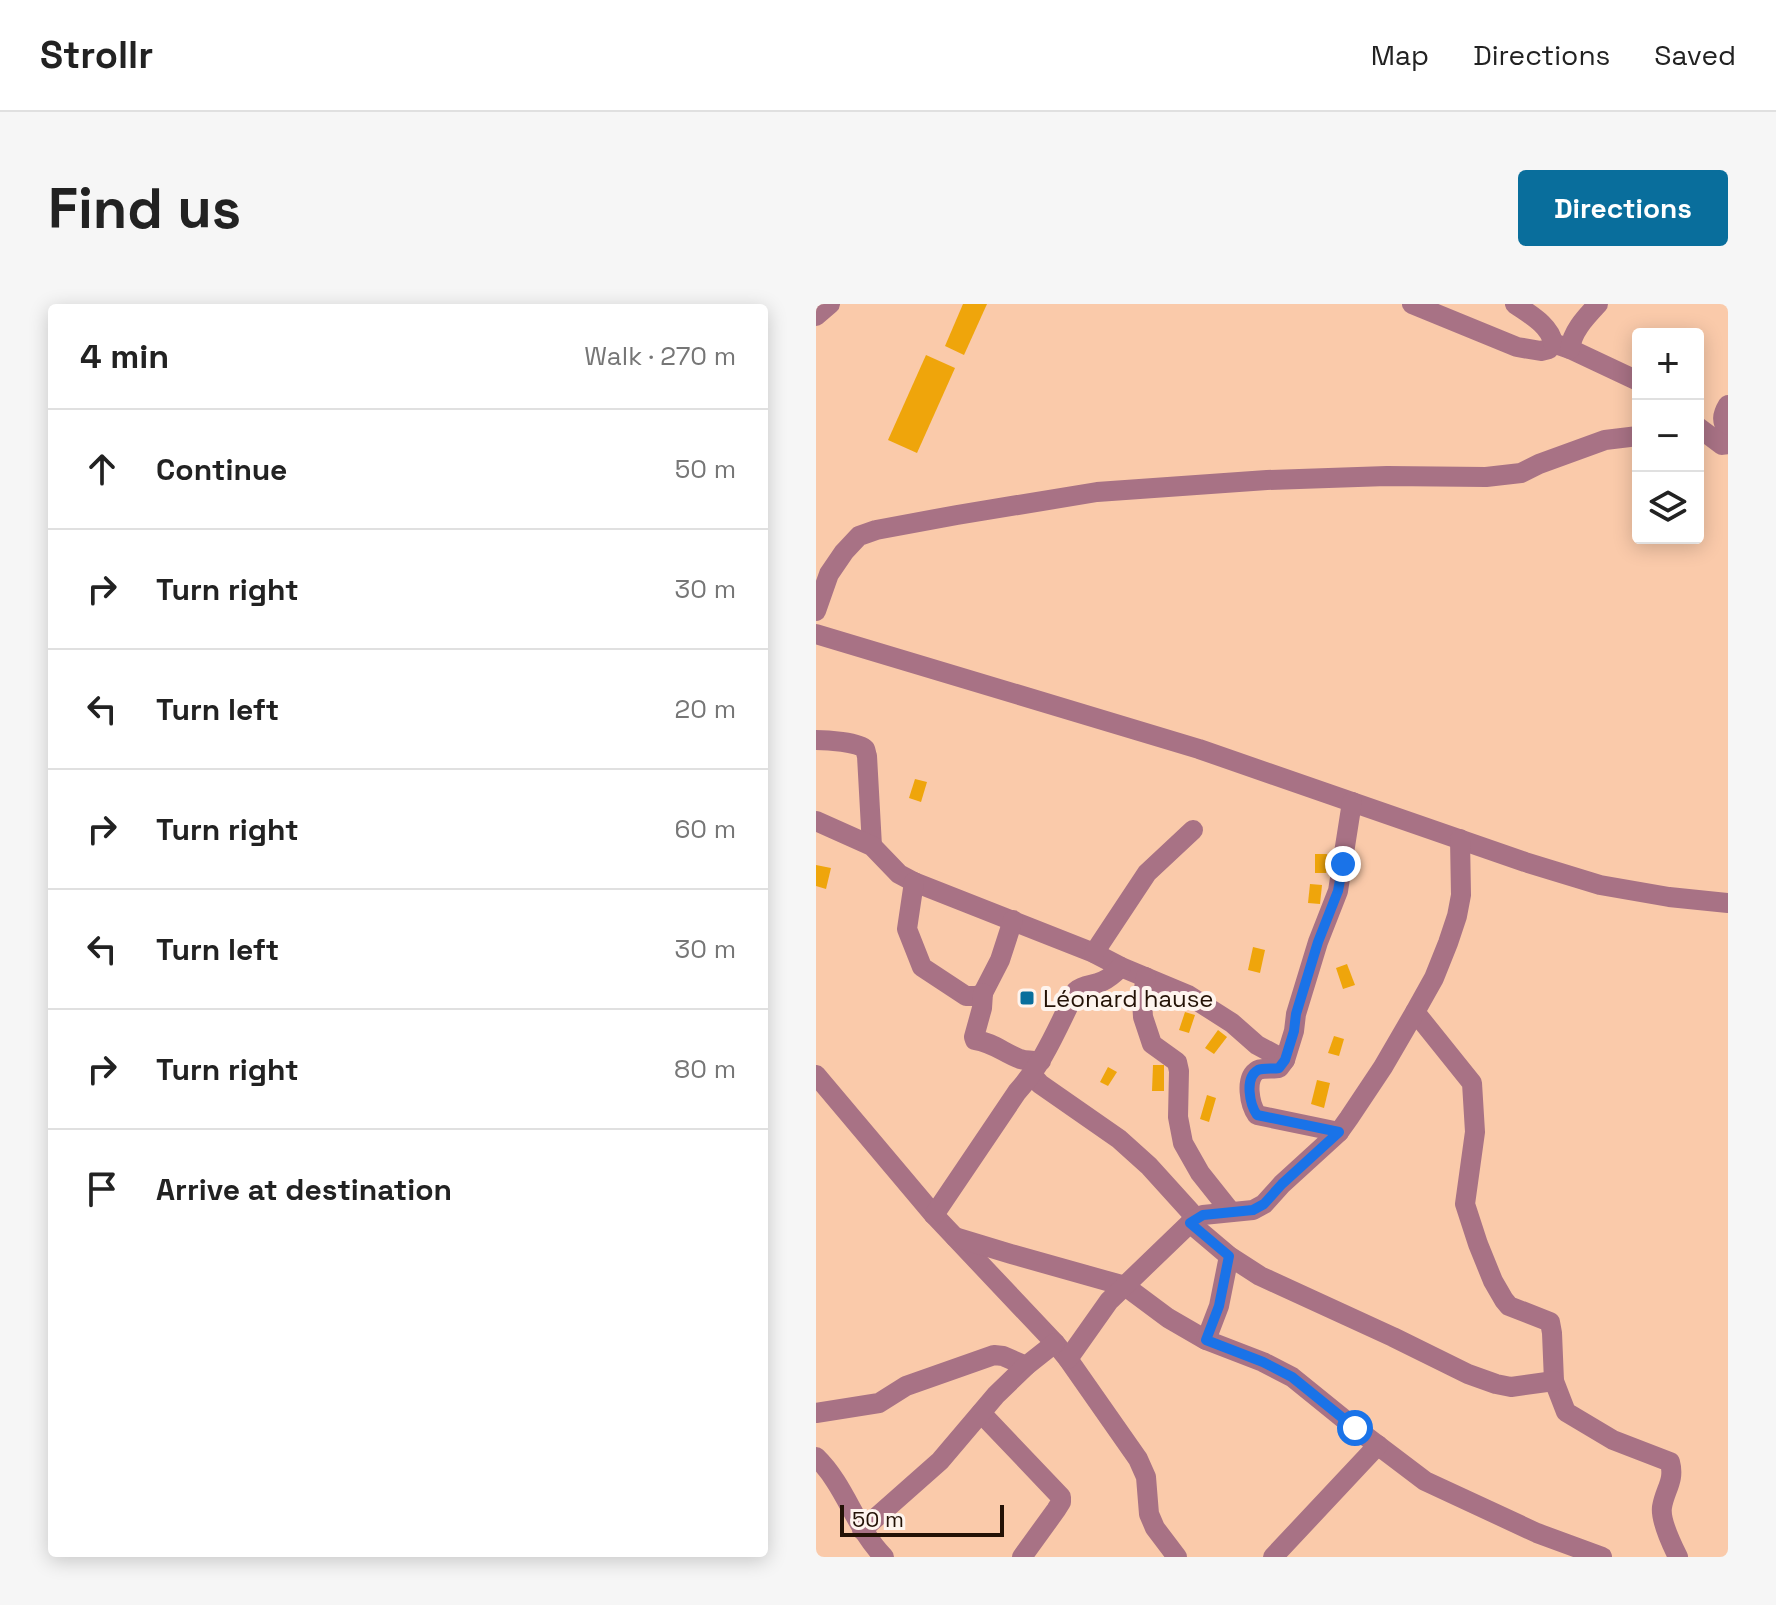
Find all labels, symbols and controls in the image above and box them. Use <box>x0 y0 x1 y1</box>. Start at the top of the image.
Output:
text: Strollr <box>40 31 153 79</box>
text: Map <box>1371 37 1429 73</box>
text: Directions <box>1473 37 1610 73</box>
text: Saved <box>1654 37 1736 73</box>
button: Directions <box>1518 170 1728 246</box>
text: Find us <box>48 173 241 244</box>
map controls <box>1632 328 1704 544</box>
button: + <box>1632 328 1704 400</box>
text: 4 min <box>80 335 169 378</box>
text: Walk · 270 m <box>584 339 736 373</box>
button: − <box>1632 400 1704 472</box>
icon: ahead <box>80 447 124 491</box>
text: Continue <box>156 450 287 489</box>
text: 50 m <box>675 452 736 486</box>
button: layers <box>1632 472 1704 544</box>
icon: right <box>80 567 124 611</box>
text: Turn right <box>156 570 299 609</box>
text: 30 m <box>675 572 736 606</box>
icon: left <box>80 687 124 731</box>
text: Turn left <box>156 690 279 729</box>
text: 20 m <box>675 692 736 726</box>
icon: right <box>80 807 124 851</box>
text: Turn right <box>156 810 299 849</box>
text: 60 m <box>674 812 736 846</box>
route end <box>1325 846 1361 882</box>
icon: left <box>80 927 124 971</box>
text: Turn left <box>156 930 279 969</box>
text: 30 m <box>675 932 736 966</box>
place label: Léonard hause <box>1043 983 1214 1014</box>
marker: Léonard hause <box>1018 989 1036 1007</box>
icon: right <box>80 1047 124 1091</box>
text: Turn right <box>156 1050 299 1089</box>
text: 80 m <box>674 1052 736 1086</box>
icon: arrive <box>80 1167 124 1211</box>
text: Arrive at destination <box>156 1170 452 1209</box>
route start <box>1337 1410 1373 1446</box>
scale bar <box>840 1501 1004 1537</box>
text: 50 m <box>852 1505 904 1533</box>

